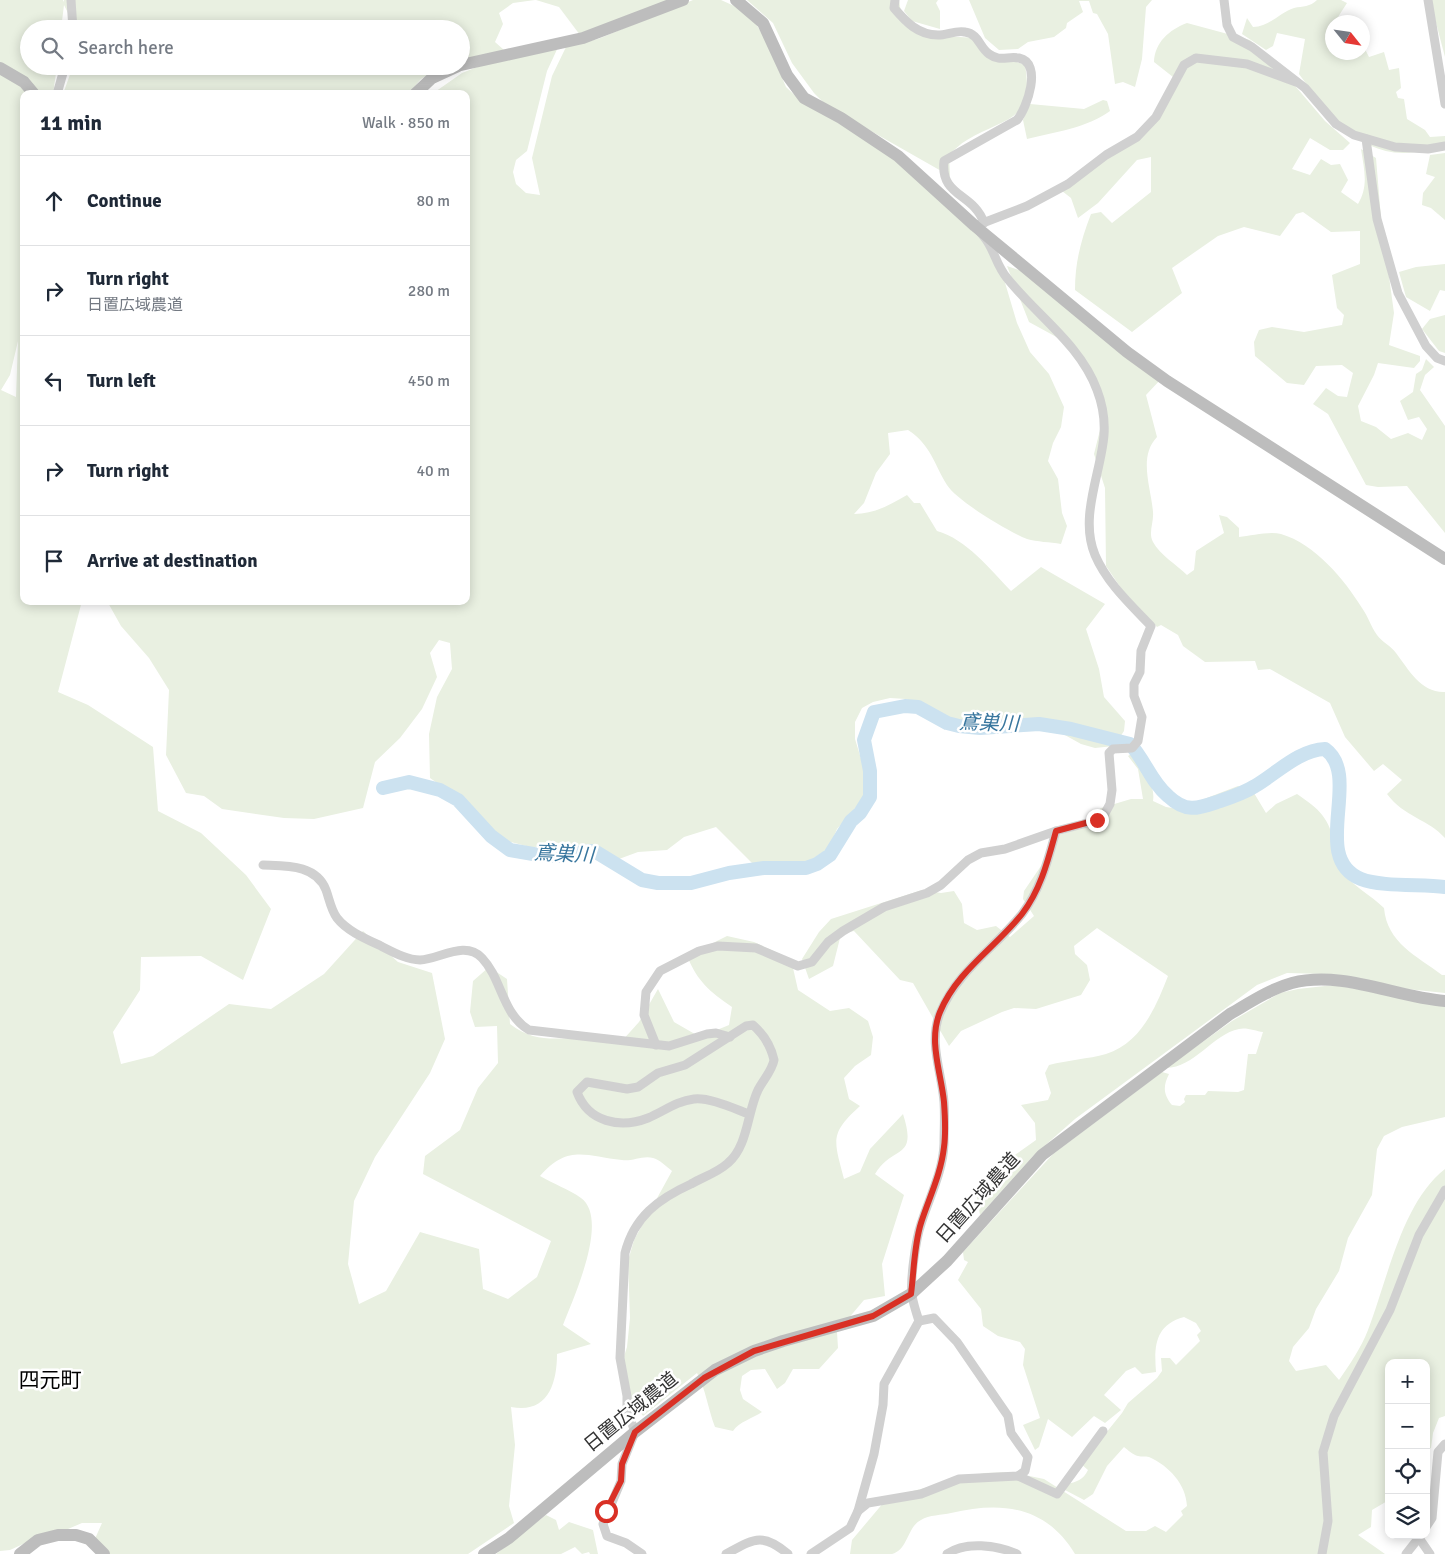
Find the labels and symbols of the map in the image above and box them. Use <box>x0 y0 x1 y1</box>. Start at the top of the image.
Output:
north arrow <box>1325 15 1370 60</box>
water label: 鳶巣川 <box>959 709 1021 737</box>
route end <box>1086 809 1109 832</box>
water label: 鳶巣川 <box>533 840 597 868</box>
street label: 日置広域農道 <box>931 1148 1025 1248</box>
district label: 四元町 <box>19 1367 82 1393</box>
street label: 日置広域農道 <box>579 1367 683 1457</box>
route start <box>595 1500 618 1523</box>

